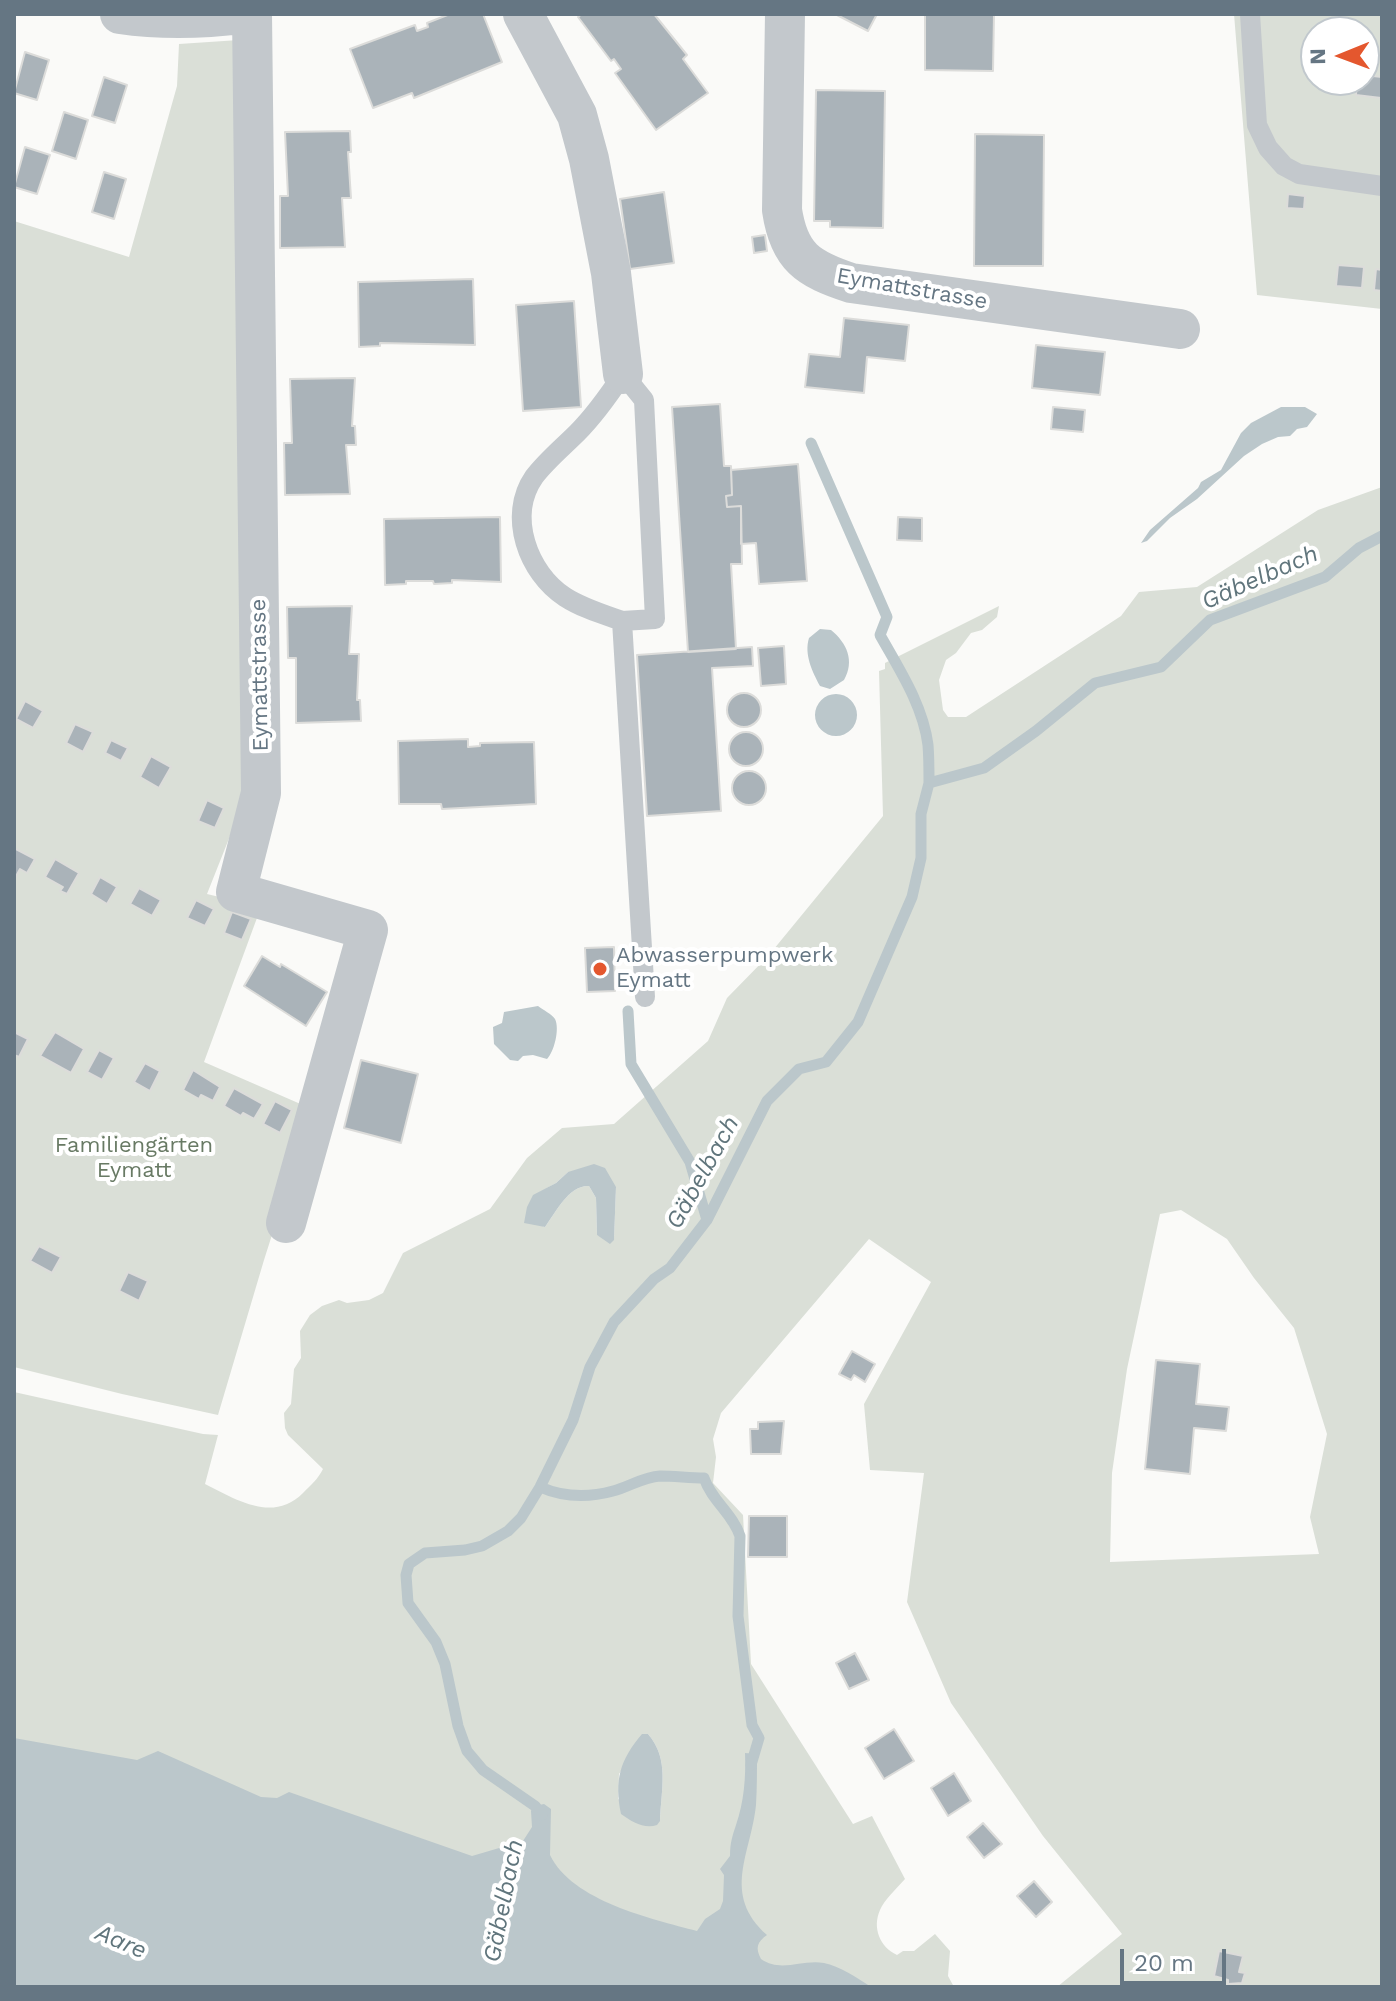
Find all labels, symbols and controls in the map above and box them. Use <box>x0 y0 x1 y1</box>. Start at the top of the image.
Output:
north arrow <box>1300 16 1380 96</box>
text: N <box>1305 48 1330 65</box>
street label: Eymattstrasse <box>835 263 989 315</box>
water label: Gäbelbach <box>1197 540 1323 616</box>
street label: Eymattstrasse <box>245 599 275 751</box>
place label: Abwasserpumpwerk Eymatt <box>616 943 833 994</box>
marker: Abwasserpumpwerk Eymatt <box>591 960 609 978</box>
water label: Gäbelbach <box>660 1112 746 1234</box>
park label: Familiengärten Eymatt <box>55 1133 213 1184</box>
water label: Gäbelbach <box>478 1837 530 1965</box>
water label: Aare <box>91 1918 151 1966</box>
scale bar <box>1124 1933 1230 1983</box>
text: 20 m <box>1134 1949 1194 1977</box>

